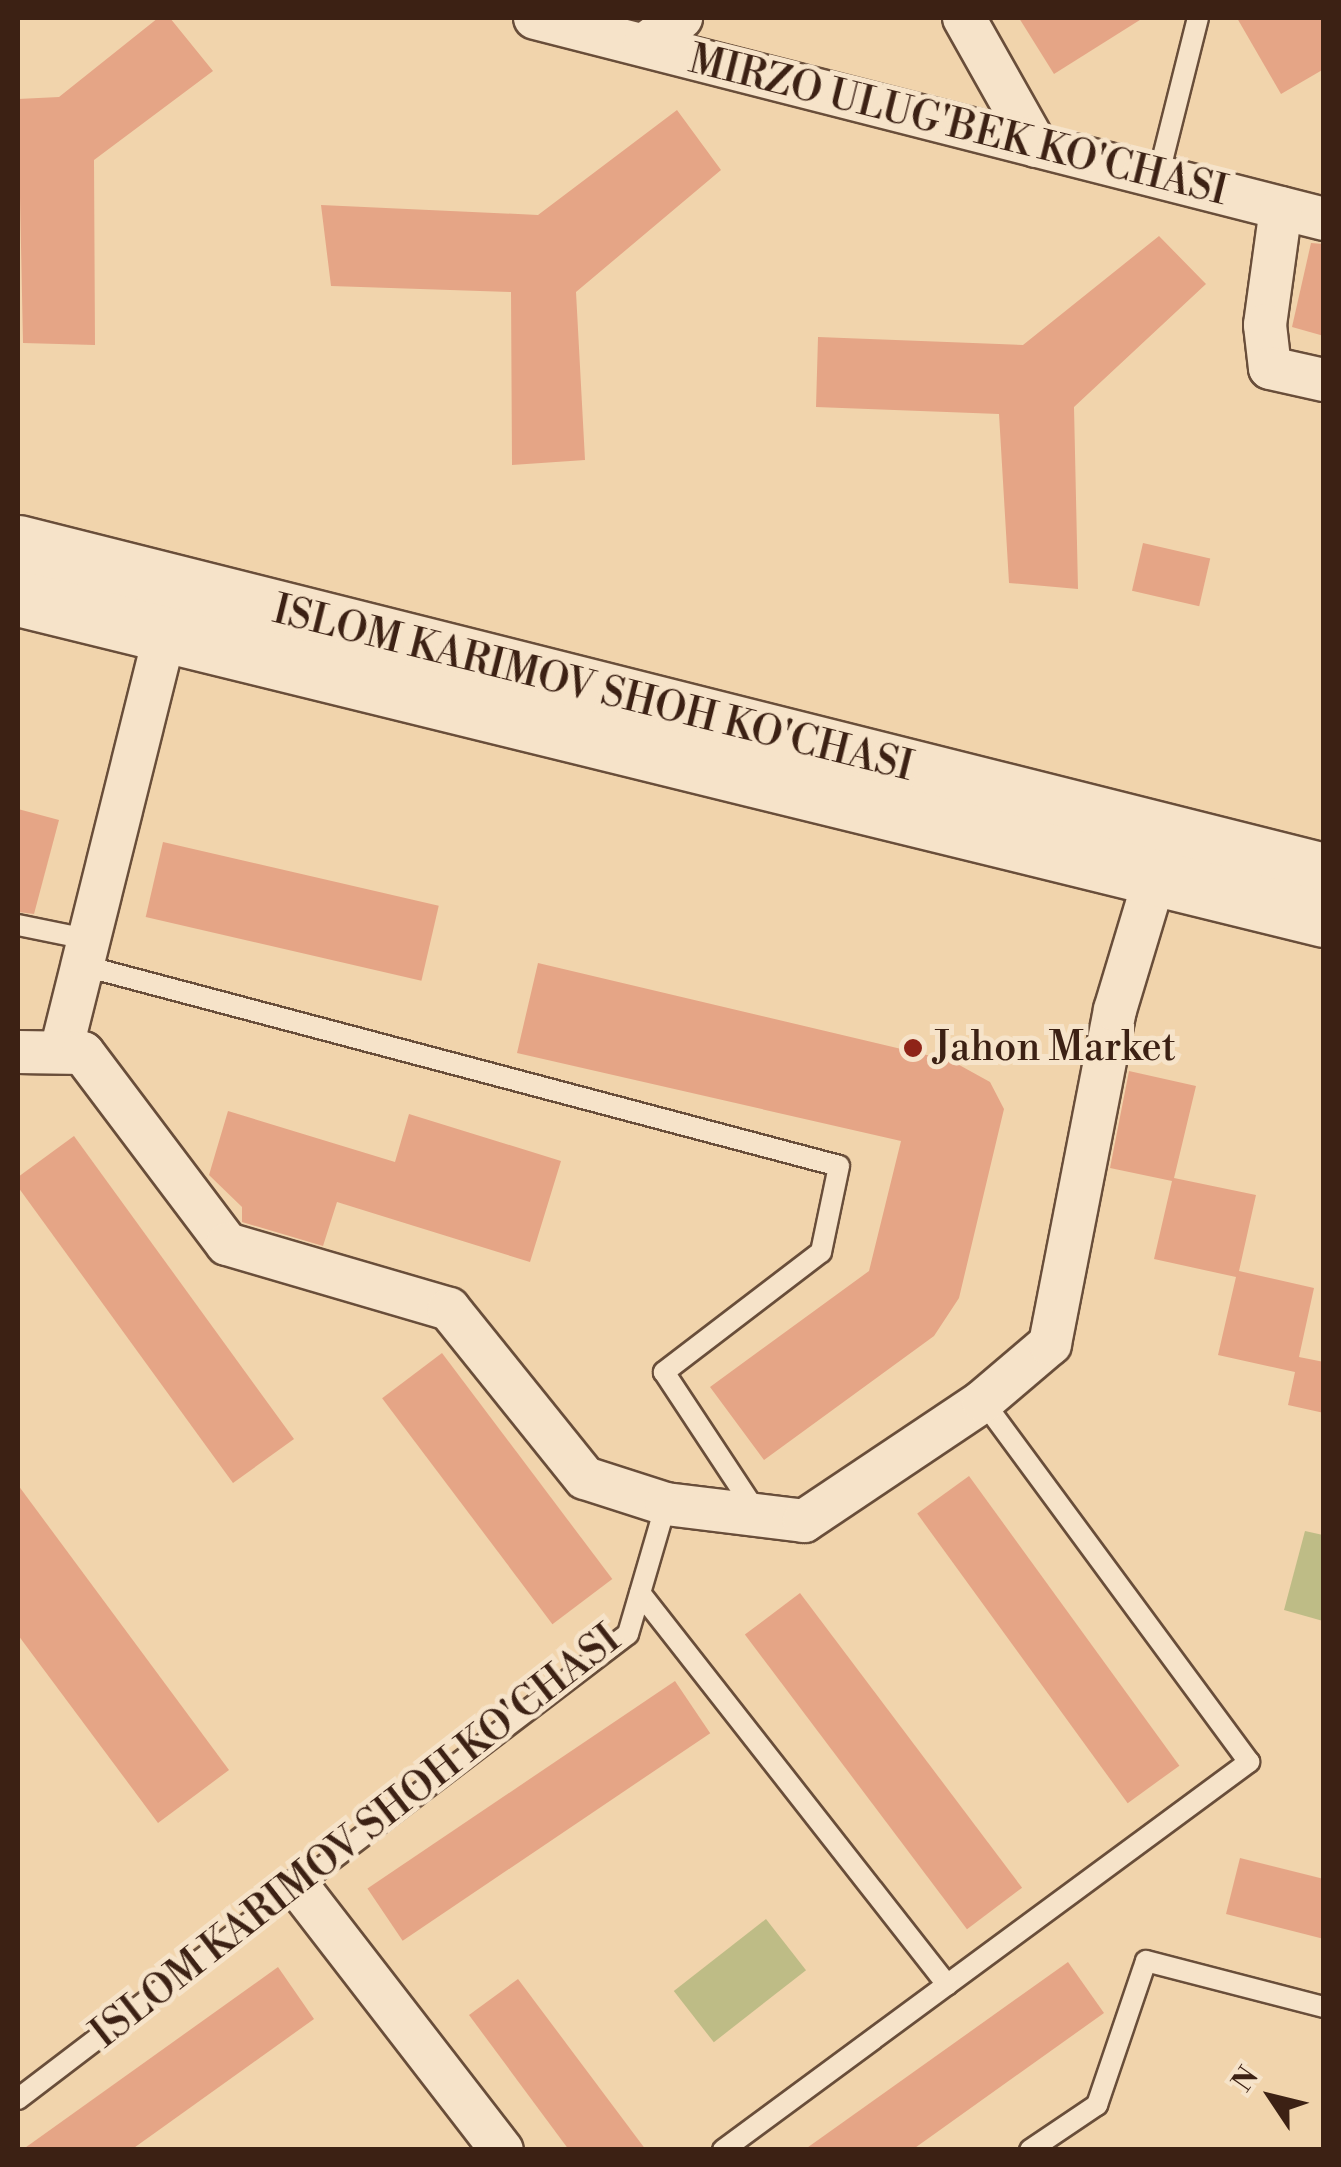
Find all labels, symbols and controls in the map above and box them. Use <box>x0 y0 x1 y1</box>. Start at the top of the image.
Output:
street label: MIRZO ULUG'BEK KO'CHASI <box>684 36 1232 216</box>
street label: ISLOM KARIMOV SHOH KO'CHASI <box>268 586 918 792</box>
place label: Jahon Market <box>933 1024 1176 1072</box>
marker: Jahon Market <box>902 1037 924 1059</box>
street label: ISLOM KARIMOV SHOH KO'CHASI <box>82 1616 630 2058</box>
north arrow <box>1221 2047 1321 2147</box>
text: N <box>1225 2060 1267 2099</box>

